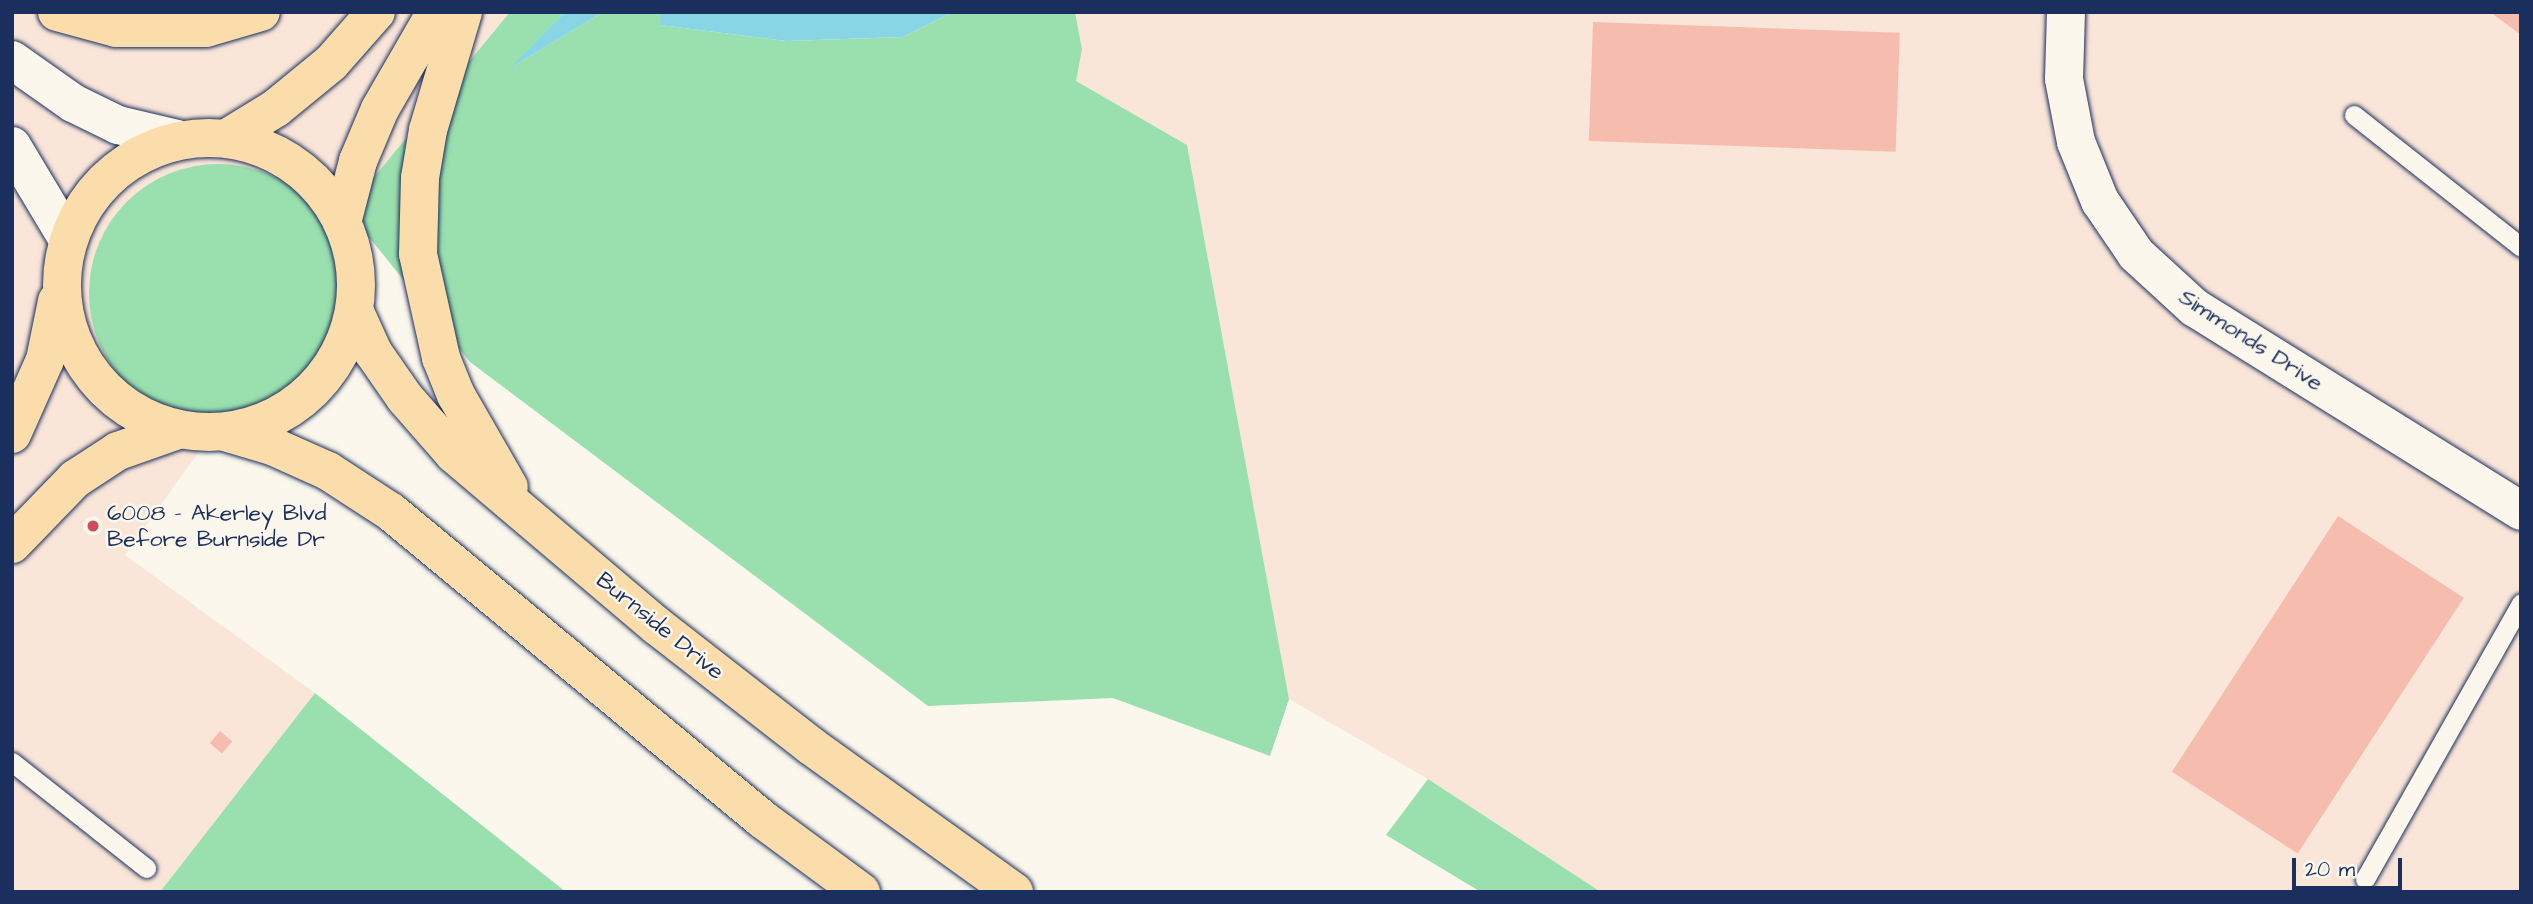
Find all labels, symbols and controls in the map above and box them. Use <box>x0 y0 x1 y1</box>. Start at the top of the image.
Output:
street label: Simmonds Drive <box>2174 283 2328 397</box>
place label: 6008 - Akerley Blvd Before Burnside Dr <box>107 499 326 553</box>
marker: 6008 - Akerley Blvd Before Burnside Dr <box>85 518 101 534</box>
street label: Burnside Drive <box>591 566 729 686</box>
scale bar <box>2295 844 2405 888</box>
text: 20 m <box>2305 855 2355 884</box>

